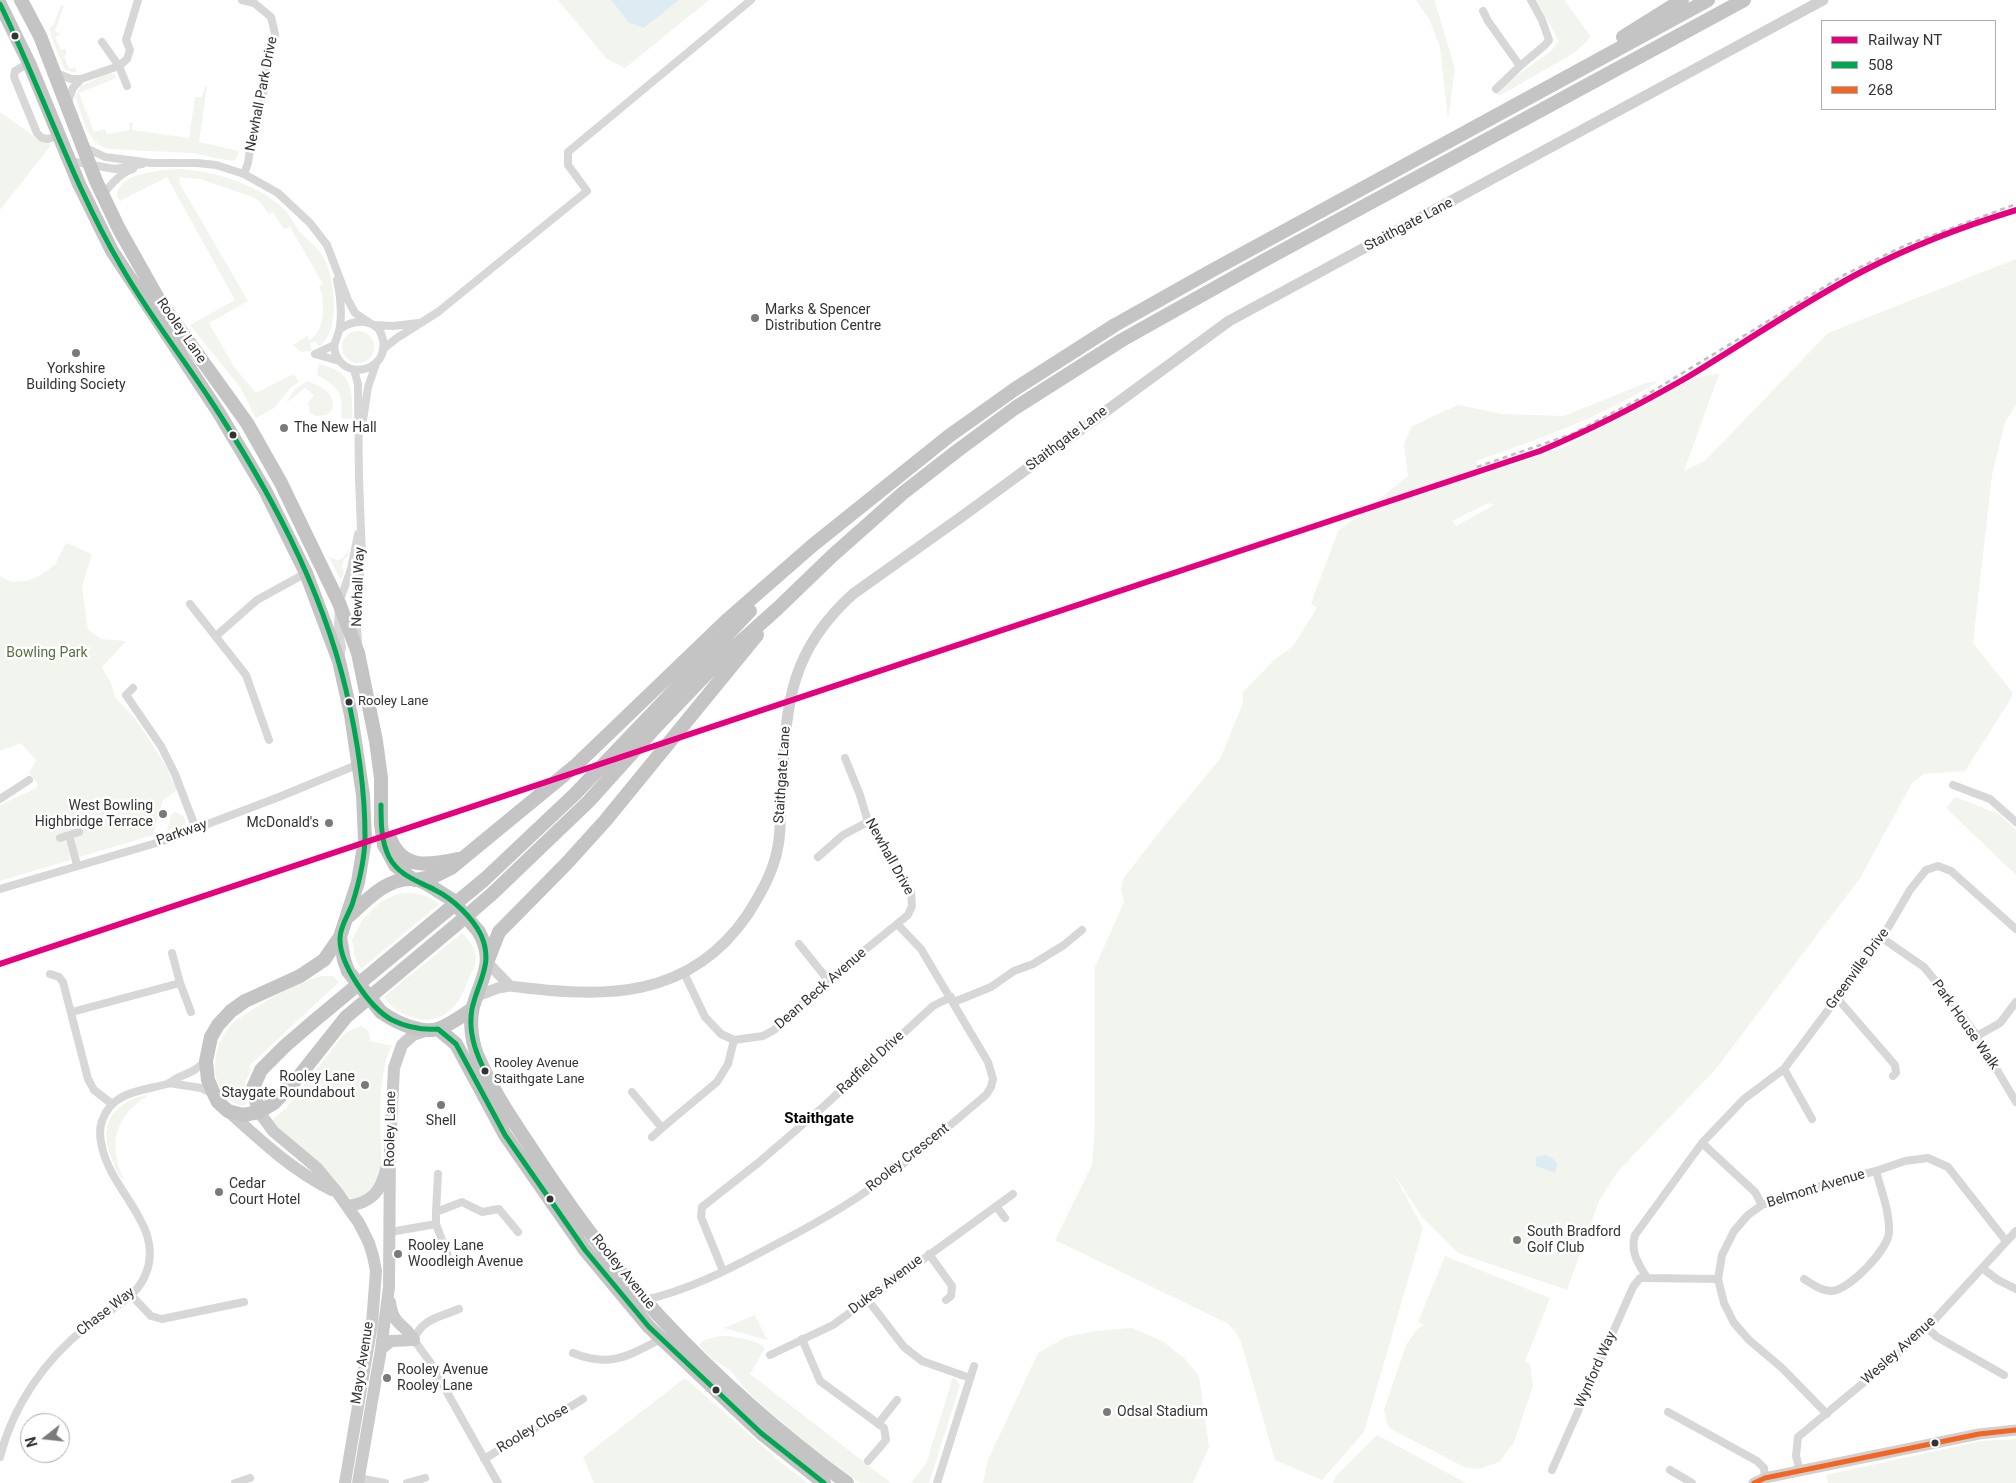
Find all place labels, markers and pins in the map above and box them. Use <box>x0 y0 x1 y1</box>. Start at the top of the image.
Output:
unlabelled marker <box>10 31 20 41</box>
place label: Marks & Spencer Distribution Centre <box>765 302 881 334</box>
marker: Marks & Spencer Distribution Centre <box>749 312 761 324</box>
marker: Yorkshire Building Society <box>70 347 82 359</box>
place label: Yorkshire Building Society <box>26 361 126 394</box>
place label: The New Hall <box>294 420 377 436</box>
marker: The New Hall <box>278 422 290 434</box>
unlabelled marker <box>228 430 238 440</box>
place label: Rooley Lane <box>358 694 428 710</box>
marker: Rooley Lane <box>344 697 354 707</box>
place label: West Bowling Highbridge Terrace <box>35 798 153 830</box>
marker: West Bowling Highbridge Terrace <box>157 808 169 820</box>
place label: McDonald's <box>247 815 319 831</box>
marker: McDonald's <box>323 817 335 829</box>
place label: Rooley Avenue Staithgate Lane <box>494 1056 585 1087</box>
marker: Rooley Avenue Staithgate Lane <box>480 1066 490 1076</box>
place label: Rooley Lane Staygate Roundabout <box>221 1069 355 1102</box>
marker: Rooley Lane Staygate Roundabout <box>359 1079 371 1091</box>
marker: Shell <box>435 1099 447 1111</box>
place label: Shell <box>426 1113 456 1129</box>
place label: Cedar Court Hotel <box>229 1176 300 1208</box>
marker: Cedar Court Hotel <box>213 1186 225 1198</box>
unlabelled marker <box>545 1194 555 1204</box>
place label: South Bradford Golf Club <box>1527 1224 1621 1256</box>
marker: South Bradford Golf Club <box>1511 1234 1523 1246</box>
place label: Rooley Lane Woodleigh Avenue <box>408 1238 523 1270</box>
marker: Rooley Lane Woodleigh Avenue <box>392 1248 404 1260</box>
place label: Rooley Avenue Rooley Lane <box>397 1362 488 1394</box>
marker: Rooley Avenue Rooley Lane <box>381 1372 393 1384</box>
unlabelled marker <box>711 1385 721 1395</box>
place label: Odsal Stadium <box>1117 1404 1208 1420</box>
marker: Odsal Stadium <box>1101 1406 1113 1418</box>
unlabelled marker <box>1930 1438 1940 1448</box>

